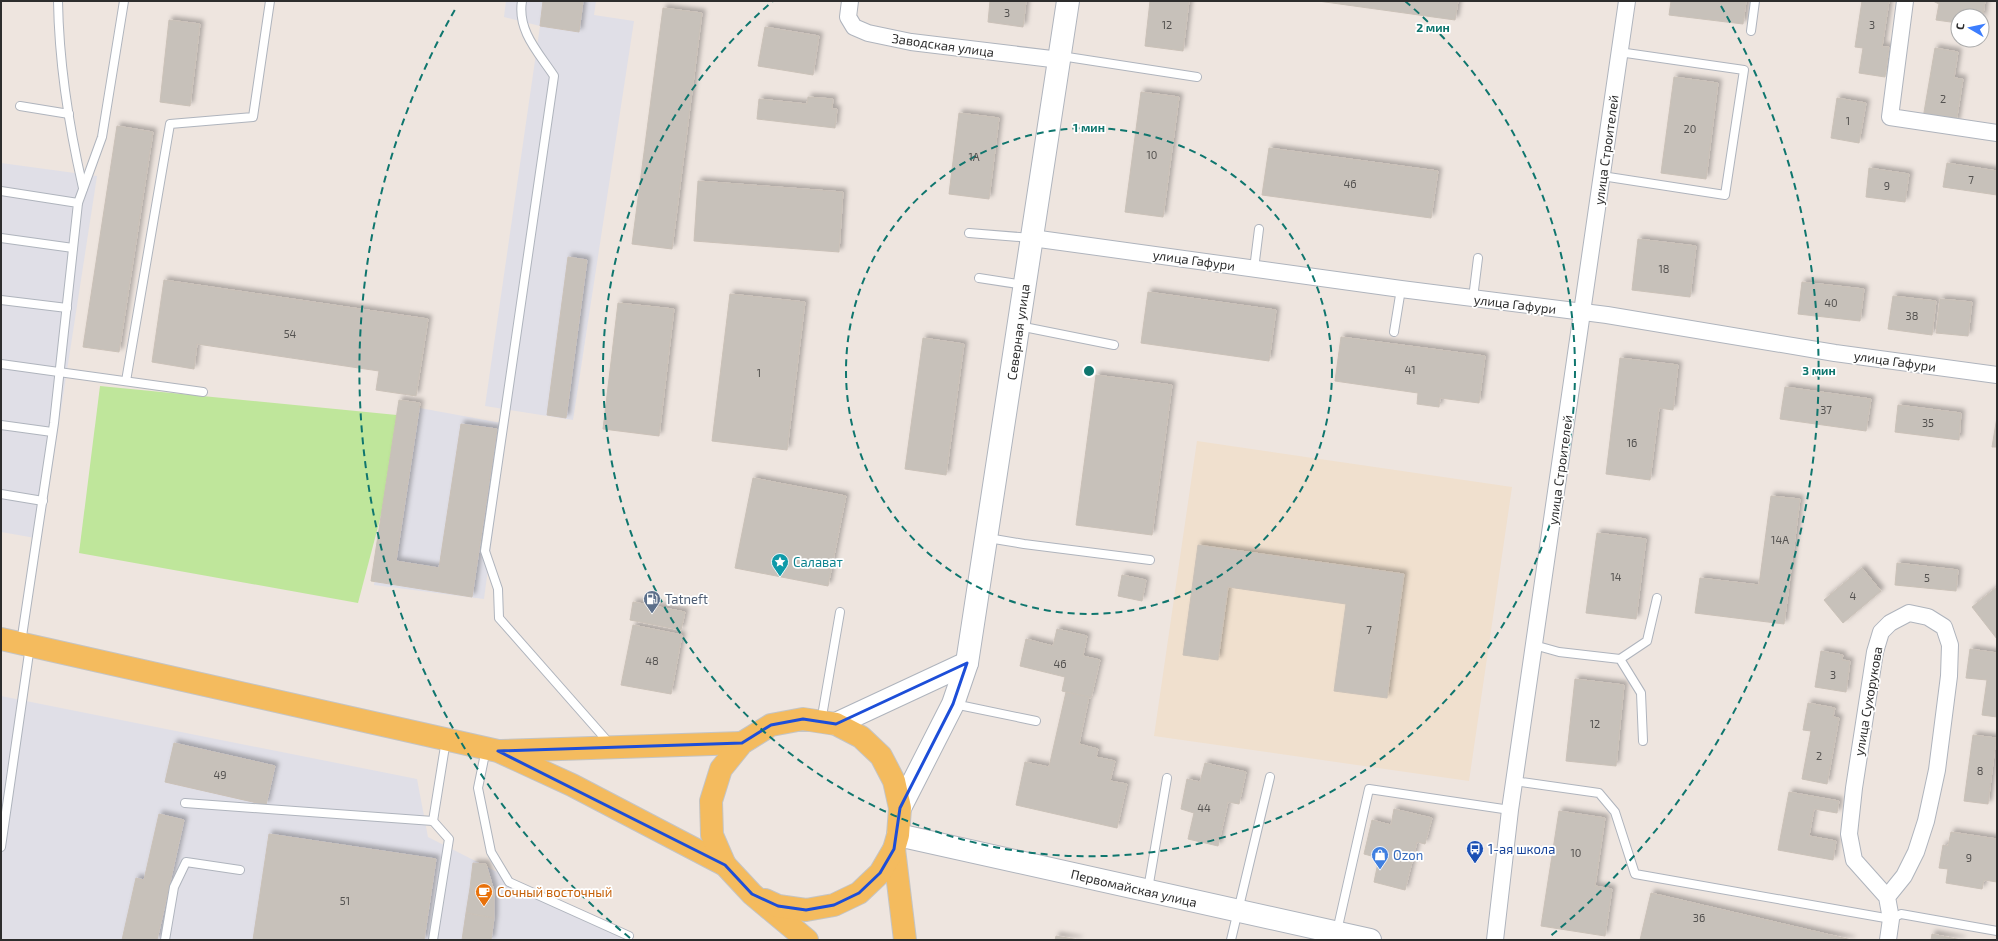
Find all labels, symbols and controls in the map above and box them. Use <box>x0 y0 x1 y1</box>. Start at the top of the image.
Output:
house number: 3 <box>1004 6 1010 19</box>
north arrow <box>1950 8 1990 48</box>
house number: 12 <box>1162 18 1172 31</box>
house number: 3 <box>1869 18 1875 31</box>
text: 2 мин <box>1416 20 1450 34</box>
text: С <box>1953 22 1967 31</box>
street label: Заводская улица <box>891 30 995 60</box>
house number: 2 <box>1940 92 1946 105</box>
street label: улица Строителей <box>1590 94 1622 206</box>
house number: 1 <box>1846 114 1850 127</box>
text: 1 мин <box>1073 120 1105 134</box>
house number: 20 <box>1684 122 1696 135</box>
house number: 10 <box>1146 148 1158 161</box>
house number: 1А <box>968 150 980 163</box>
house number: 7 <box>1968 173 1974 186</box>
house number: 46 <box>1343 177 1357 190</box>
house number: 9 <box>1884 179 1890 192</box>
street label: улица Гафури <box>1152 246 1236 274</box>
house number: 18 <box>1658 262 1670 275</box>
street label: Северная улица <box>1003 283 1033 381</box>
street label: улица Гафури <box>1473 291 1557 317</box>
house number: 40 <box>1824 296 1838 309</box>
house number: 38 <box>1906 309 1918 322</box>
house number: 54 <box>284 327 297 340</box>
street label: улица Гафури <box>1853 347 1937 375</box>
house number: 41 <box>1404 363 1416 376</box>
text: 3 мин <box>1802 363 1836 377</box>
centre of rings <box>1082 364 1096 378</box>
house number: 1 <box>757 366 761 379</box>
house number: 37 <box>1820 403 1832 416</box>
street label: улица Строителей <box>1544 414 1576 526</box>
house number: 35 <box>1922 416 1934 429</box>
house number: 16 <box>1627 436 1637 449</box>
house number: 14А <box>1771 533 1789 546</box>
place icon: Салават <box>770 552 790 577</box>
place label: Салават <box>793 554 843 570</box>
house number: 14 <box>1610 570 1622 583</box>
house number: 5 <box>1924 571 1930 584</box>
fuel station icon: Tatneft <box>642 589 662 614</box>
house number: 4 <box>1850 589 1857 602</box>
place label: Tatneft <box>665 591 708 607</box>
house number: 7 <box>1366 623 1372 636</box>
street label: улица Сухорукова <box>1851 645 1885 757</box>
house number: 48 <box>645 654 659 667</box>
house number: 46 <box>1053 657 1067 670</box>
house number: 3 <box>1830 668 1836 681</box>
house number: 12 <box>1590 717 1600 730</box>
house number: 2 <box>1816 749 1822 762</box>
house number: 8 <box>1977 764 1983 777</box>
house number: 49 <box>213 768 227 781</box>
house number: 44 <box>1197 801 1211 814</box>
bus stop icon: 1-ая школа <box>1465 839 1485 864</box>
place label: 1-ая школа <box>1488 841 1555 857</box>
shop icon: Ozon <box>1370 845 1390 870</box>
house number: 10 <box>1570 846 1582 859</box>
place label: Ozon <box>1393 847 1423 863</box>
house number: 9 <box>1966 851 1972 864</box>
street label: Первомайская улица <box>1069 866 1199 910</box>
cafe icon: Сочный восточный <box>474 882 494 907</box>
place label: Сочный восточный <box>497 884 612 900</box>
house number: 51 <box>340 894 350 907</box>
house number: 36 <box>1693 911 1705 924</box>

